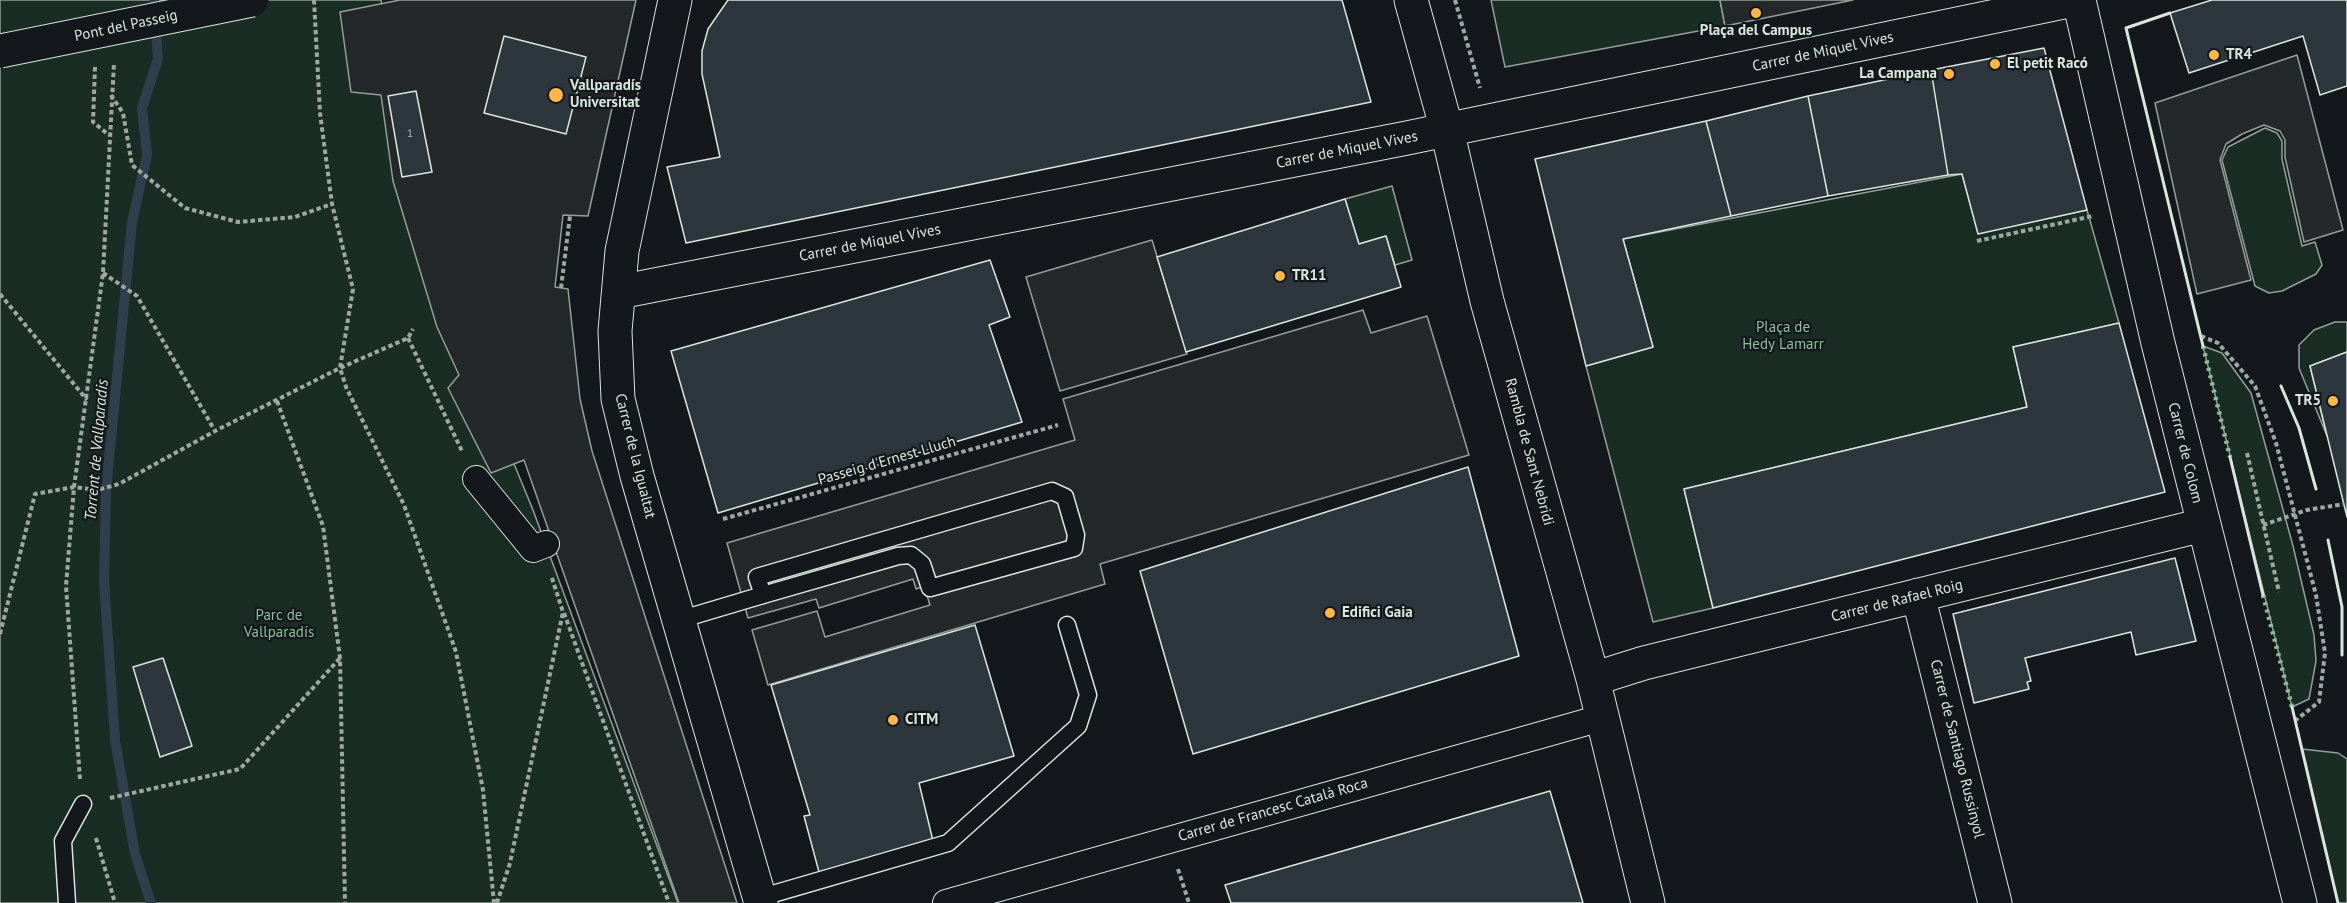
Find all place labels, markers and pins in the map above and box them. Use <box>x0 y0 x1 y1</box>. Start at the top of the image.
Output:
marker: Plaça del Campus <box>1749 6 1763 20</box>
place label: Plaça del Campus <box>1700 22 1812 40</box>
place label: TR4 <box>2226 46 2252 64</box>
marker: TR4 <box>2207 48 2221 62</box>
place label: El petit Racó <box>2007 55 2088 73</box>
marker: El petit Racó <box>1988 57 2002 71</box>
place label: La Campana <box>1859 65 1937 83</box>
marker: La Campana <box>1942 67 1956 81</box>
place label: Vallparadís Universitat <box>570 77 641 112</box>
marker: Vallparadís Universitat <box>547 86 565 104</box>
place label: TR11 <box>1292 267 1327 285</box>
marker: TR11 <box>1273 269 1287 283</box>
place label: TR5 <box>2295 392 2321 410</box>
marker: TR5 <box>2326 394 2340 408</box>
place label: Edifici Gaia <box>1342 604 1413 622</box>
marker: Edifici Gaia <box>1323 606 1337 620</box>
place label: CITM <box>905 711 938 729</box>
marker: CITM <box>886 713 900 727</box>

